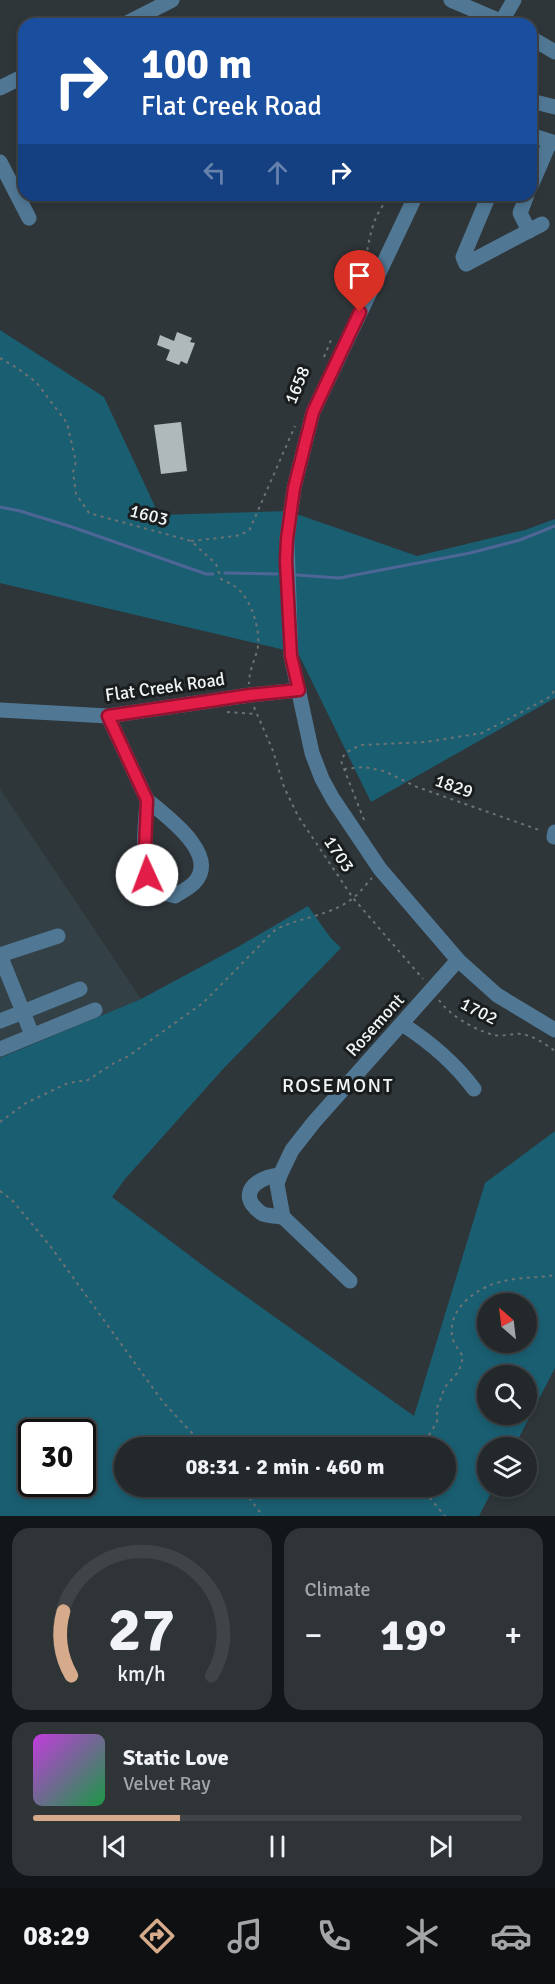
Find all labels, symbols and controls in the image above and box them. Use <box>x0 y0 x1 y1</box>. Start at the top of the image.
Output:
text: 100 m <box>141 39 252 90</box>
icon: right <box>42 42 120 120</box>
text: Flat Creek Road <box>141 90 322 123</box>
icon: left <box>198 156 231 189</box>
icon: ahead <box>261 156 294 189</box>
icon: right <box>324 156 357 189</box>
pin <box>334 250 385 312</box>
icon: arrive <box>343 259 376 292</box>
street label: 1658 <box>280 363 314 407</box>
street label: 1603 <box>127 500 171 530</box>
street label: Flat Creek Road <box>104 668 226 706</box>
street label: 1829 <box>432 769 476 803</box>
street label: 1703 <box>319 832 359 876</box>
position arrow <box>115 843 179 907</box>
street label: Rosemont <box>341 989 409 1061</box>
street label: 1702 <box>457 992 501 1030</box>
district label: ROSEMONT <box>282 1073 394 1098</box>
north arrow <box>477 1293 537 1353</box>
map controls <box>477 1293 537 1497</box>
button: search <box>477 1365 537 1425</box>
speed limit sign: 30 <box>18 1419 96 1497</box>
button: layers <box>477 1437 537 1497</box>
text: 08:31 · 2 min · 460 m <box>185 1453 385 1480</box>
text: Climate <box>305 1577 370 1602</box>
text: 27 <box>108 1591 175 1668</box>
text: 19° <box>380 1608 447 1663</box>
text: − <box>305 1615 322 1656</box>
text: + <box>504 1615 522 1656</box>
text: km/h <box>117 1661 166 1687</box>
text: Static Love <box>123 1744 229 1771</box>
text: Velvet Ray <box>123 1771 211 1796</box>
icon: previous <box>98 1830 131 1863</box>
icon: pause <box>261 1830 294 1863</box>
icon: next <box>424 1830 457 1863</box>
icon: directions <box>136 1915 178 1957</box>
icon: music <box>224 1915 266 1957</box>
icon: phone <box>313 1915 355 1957</box>
icon: climate <box>401 1915 443 1957</box>
icon: car <box>490 1915 532 1957</box>
text: 08:29 <box>23 1920 90 1953</box>

